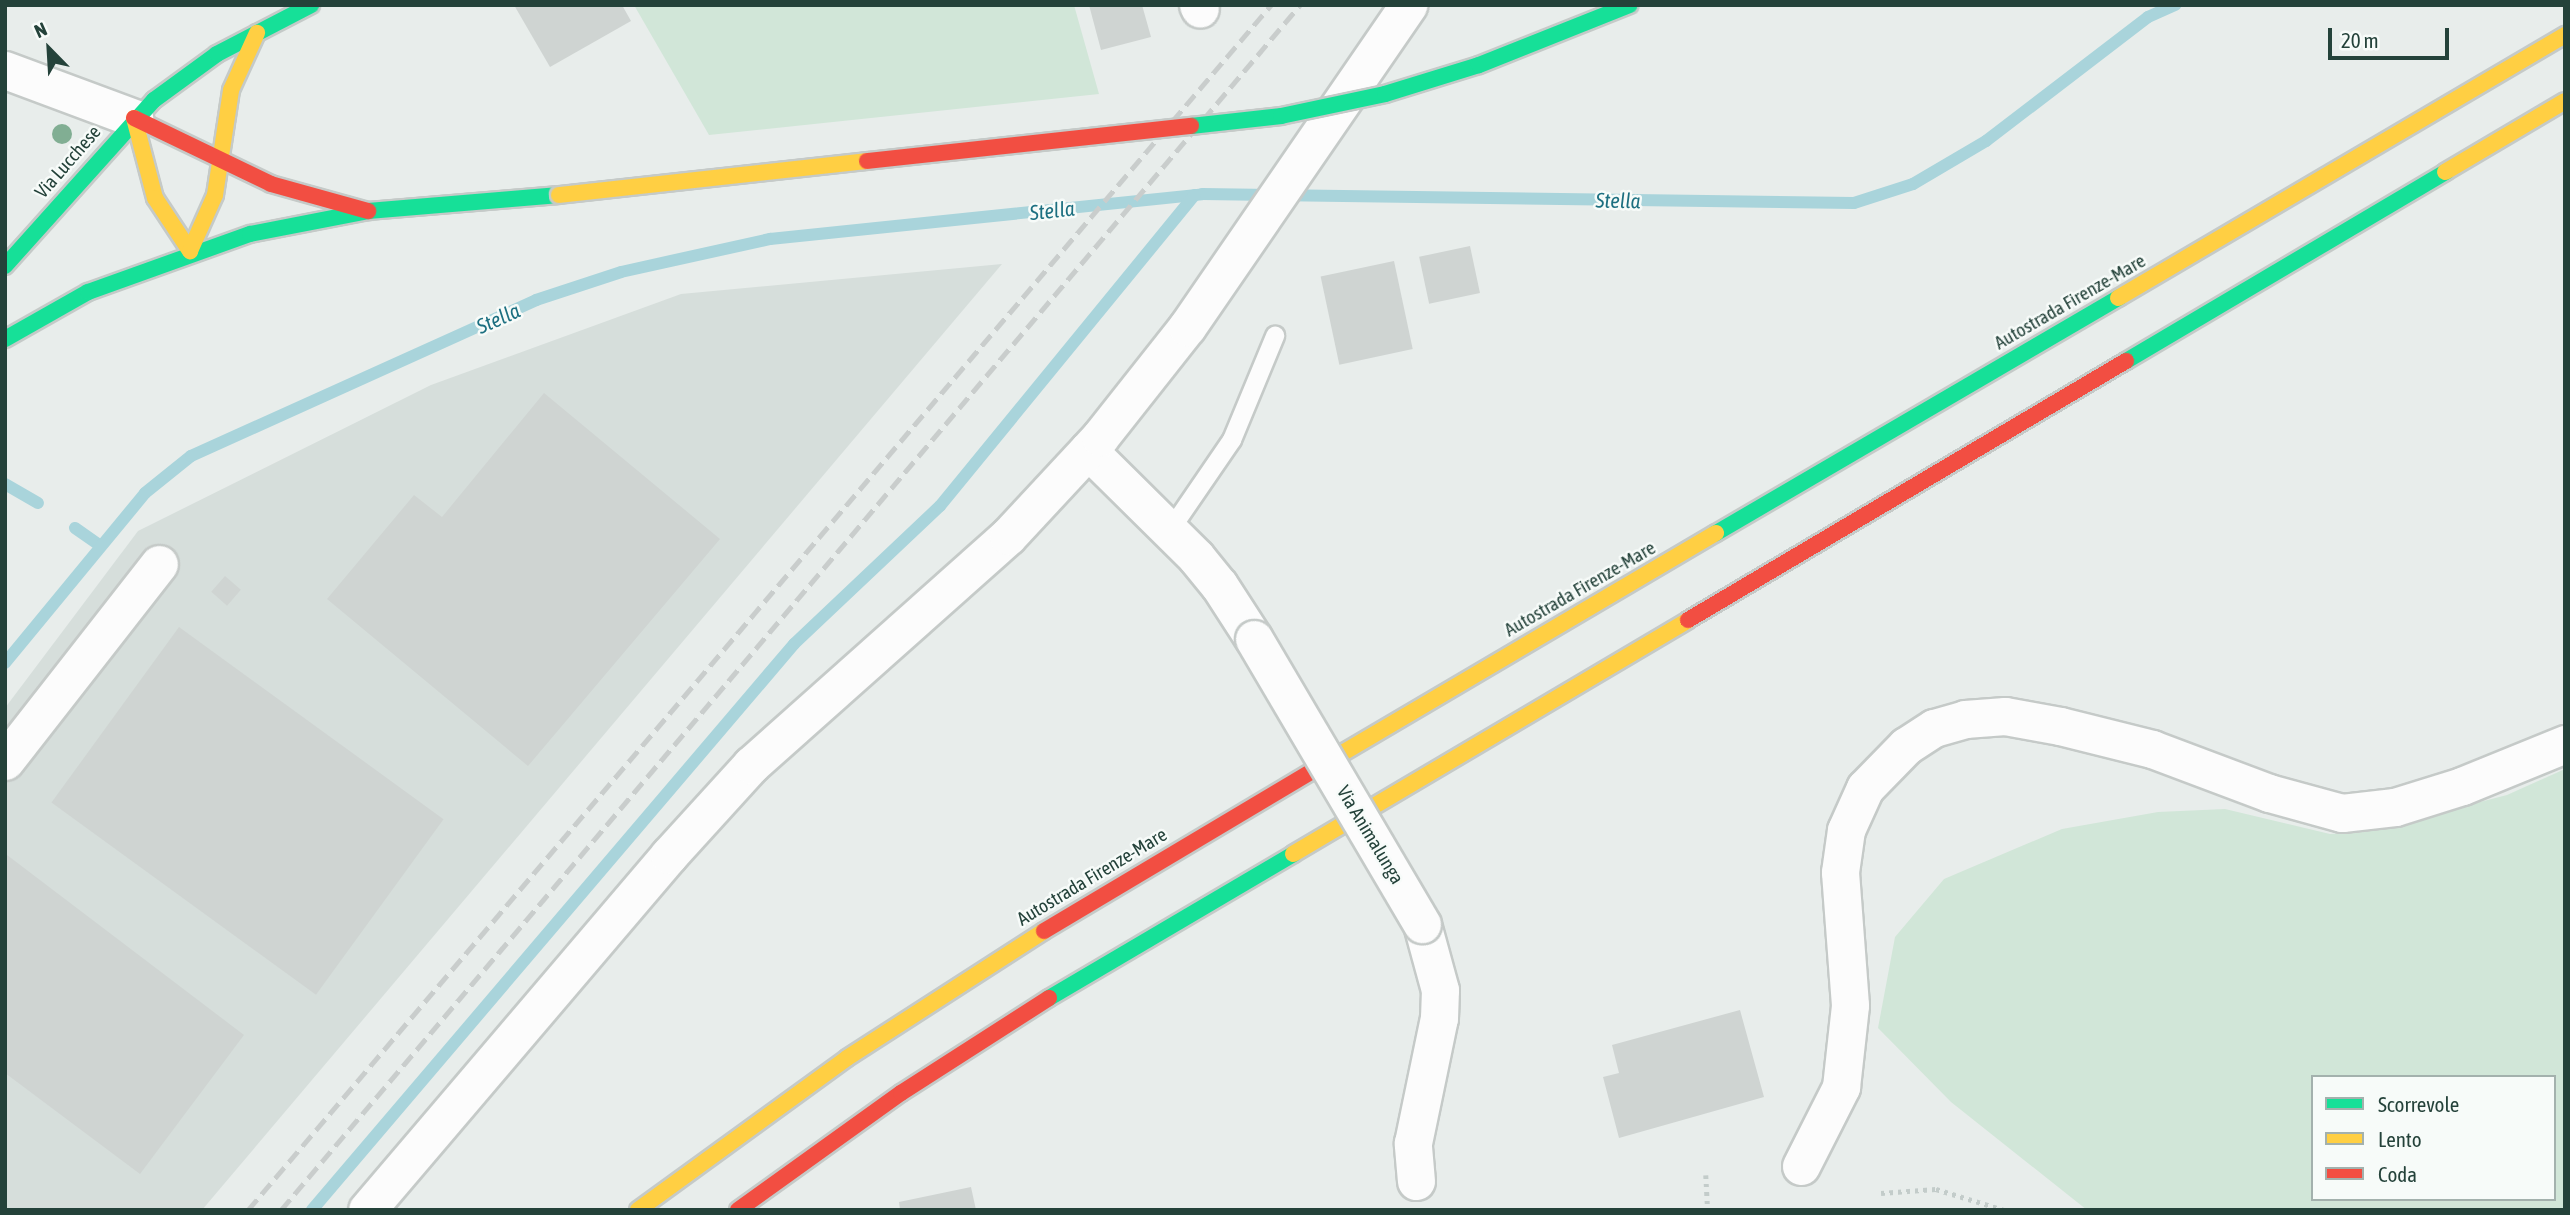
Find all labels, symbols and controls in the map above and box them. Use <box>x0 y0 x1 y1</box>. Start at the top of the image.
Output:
north arrow <box>14 14 84 84</box>
scale bar <box>2332 14 2453 58</box>
text: N <box>31 17 50 42</box>
text: 20 m <box>2341 28 2379 52</box>
street label: Via Lucchese <box>30 121 106 203</box>
water label: Stella <box>1595 187 1641 213</box>
water label: Stella <box>1028 195 1076 225</box>
street label: Autostrada Firenze-Mare <box>1990 249 2150 355</box>
water label: Stella <box>472 297 524 339</box>
street label: Autostrada Firenze-Mare <box>1500 536 1660 642</box>
street label: Via Animalunga <box>1332 782 1408 888</box>
street label: Autostrada Firenze-Mare <box>1013 823 1171 931</box>
legend <box>2311 1075 2556 1201</box>
text: Scorrevole <box>2378 1092 2459 1116</box>
text: Lento <box>2378 1127 2422 1151</box>
text: Coda <box>2378 1162 2417 1186</box>

